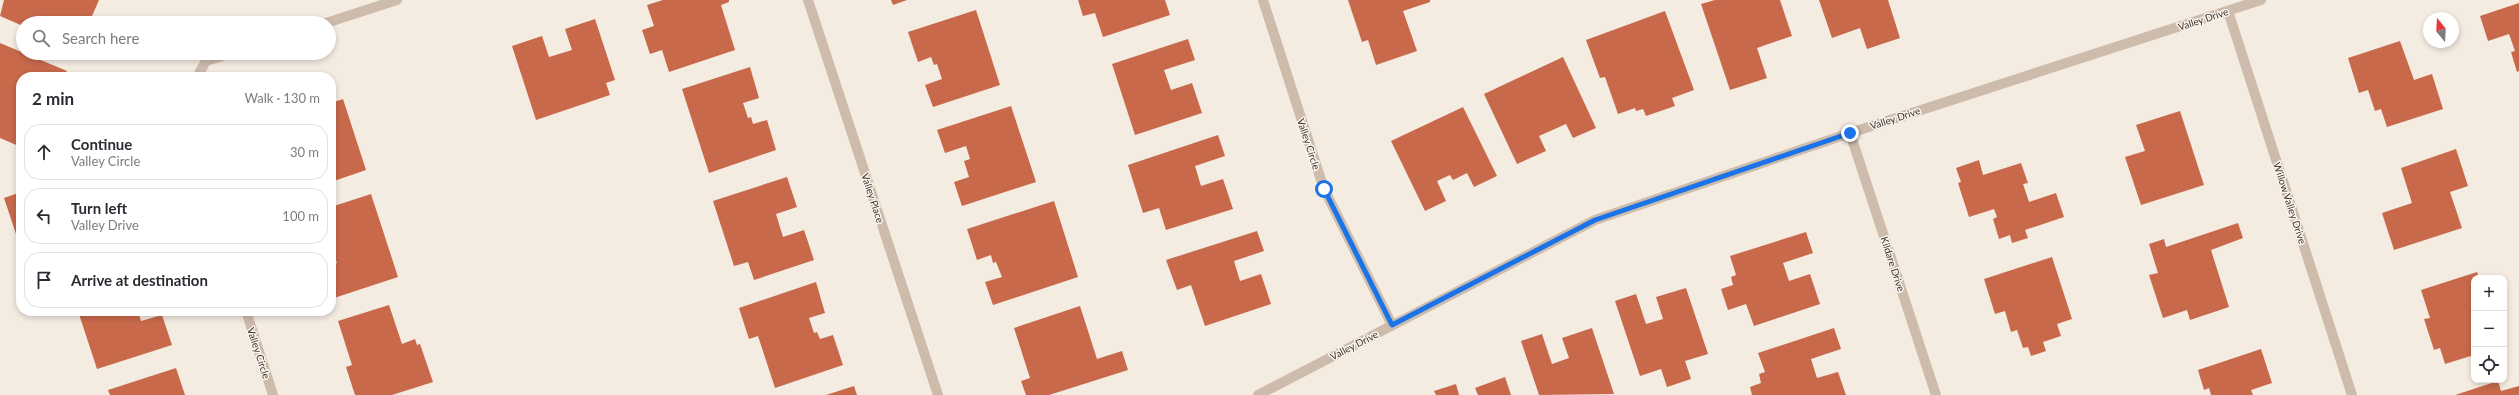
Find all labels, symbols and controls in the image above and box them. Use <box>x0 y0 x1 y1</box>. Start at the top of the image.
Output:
street label: Valley Drive <box>2176 5 2230 33</box>
north arrow <box>2423 12 2459 48</box>
search box <box>16 16 336 60</box>
icon: search <box>30 27 52 49</box>
text: Search here <box>62 29 139 47</box>
text: 2 min <box>32 88 74 109</box>
text: Walk · 130 m <box>244 90 320 106</box>
street label: Valley Drive <box>1868 104 1922 132</box>
street label: Valley Circle <box>1295 117 1323 171</box>
route end <box>1841 124 1859 142</box>
text: Continue <box>71 135 132 153</box>
icon: ahead <box>33 141 55 163</box>
text: 30 m <box>290 144 319 160</box>
text: Valley Circle <box>71 153 140 169</box>
street label: Willow Valley Drive <box>2271 161 2309 245</box>
street label: Valley Place <box>859 172 887 224</box>
route start <box>1315 180 1333 198</box>
text: Turn left <box>71 199 127 217</box>
icon: left <box>33 205 55 227</box>
text: 100 m <box>282 208 319 224</box>
text: Valley Drive <box>71 217 139 233</box>
street label: Kildare Drive <box>1878 235 1908 293</box>
icon: arrive <box>33 269 55 291</box>
text: Arrive at destination <box>71 271 208 289</box>
map controls <box>2471 275 2507 383</box>
button: + <box>2471 275 2507 311</box>
button: − <box>2471 311 2507 347</box>
street label: Valley Circle <box>245 326 273 380</box>
street label: Valley Drive <box>1328 328 1380 362</box>
button: locate <box>2471 347 2507 383</box>

